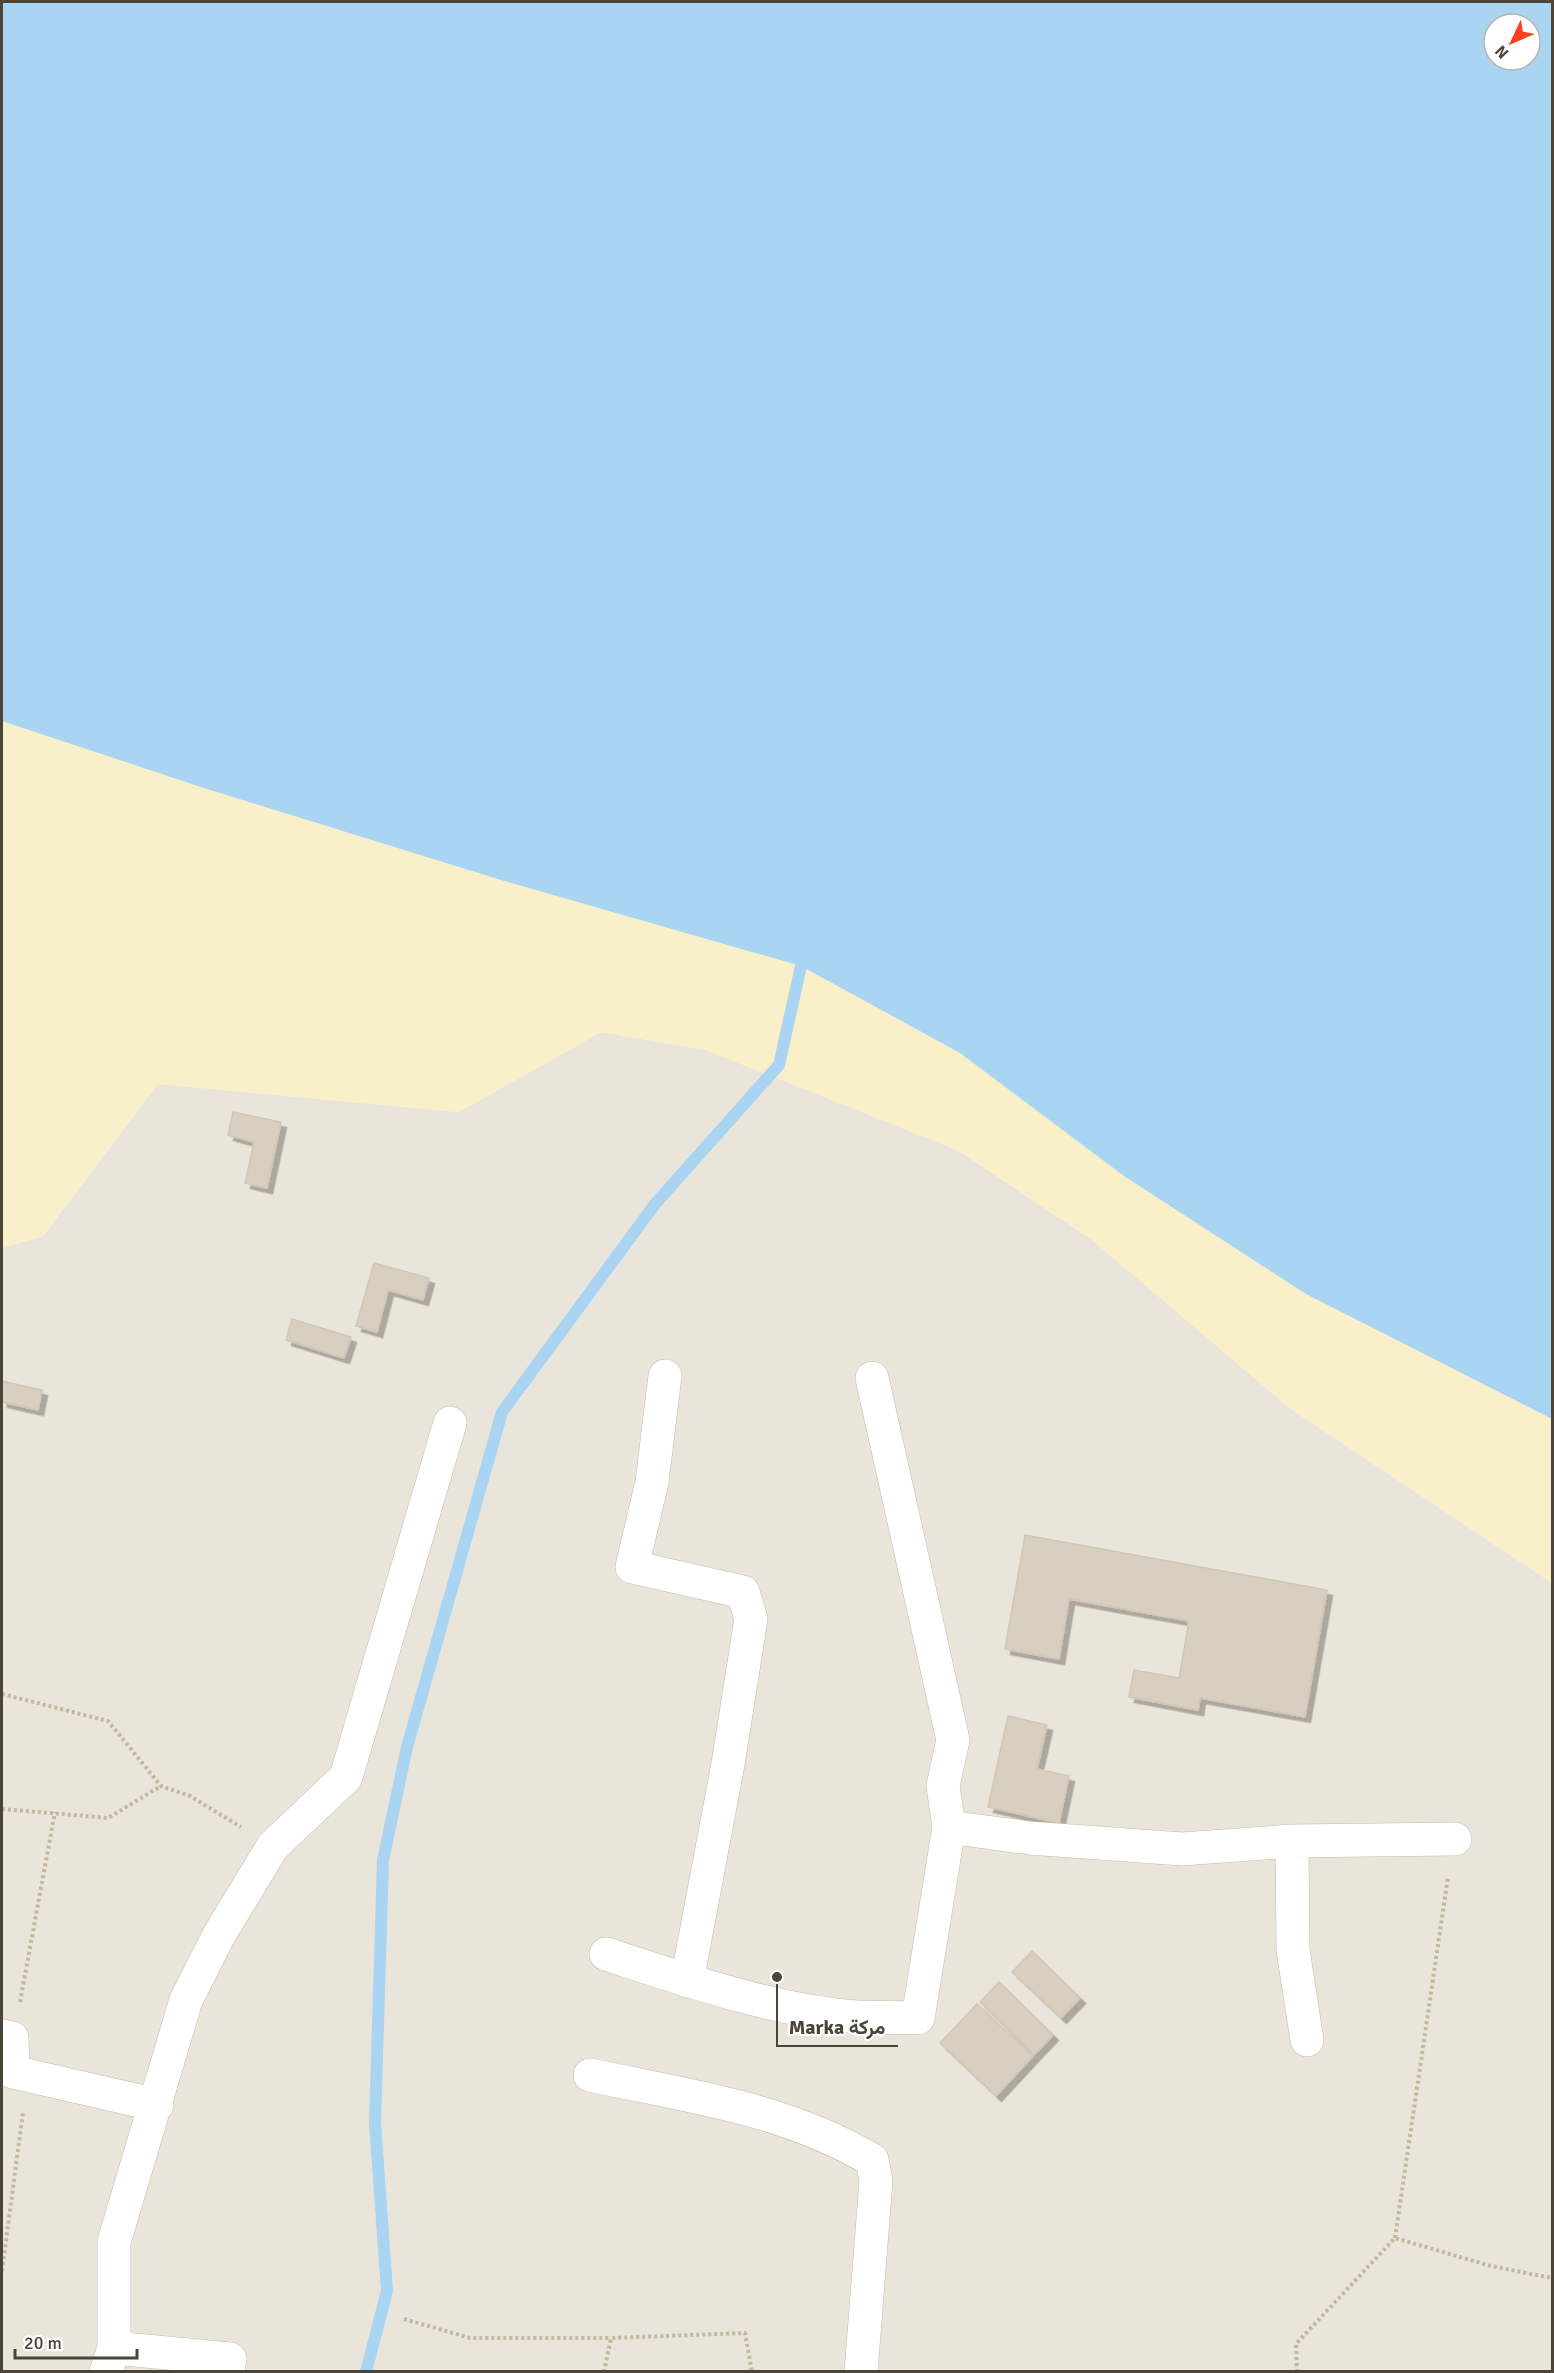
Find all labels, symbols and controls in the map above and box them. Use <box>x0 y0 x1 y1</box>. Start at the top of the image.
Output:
north arrow <box>1482 12 1542 72</box>
text: N <box>1491 41 1513 63</box>
callout: Marka مركة <box>777 2008 898 2046</box>
text: Marka مركة <box>789 2015 885 2040</box>
scale bar <box>15 2322 136 2360</box>
text: 20 m <box>24 2332 62 2354</box>

